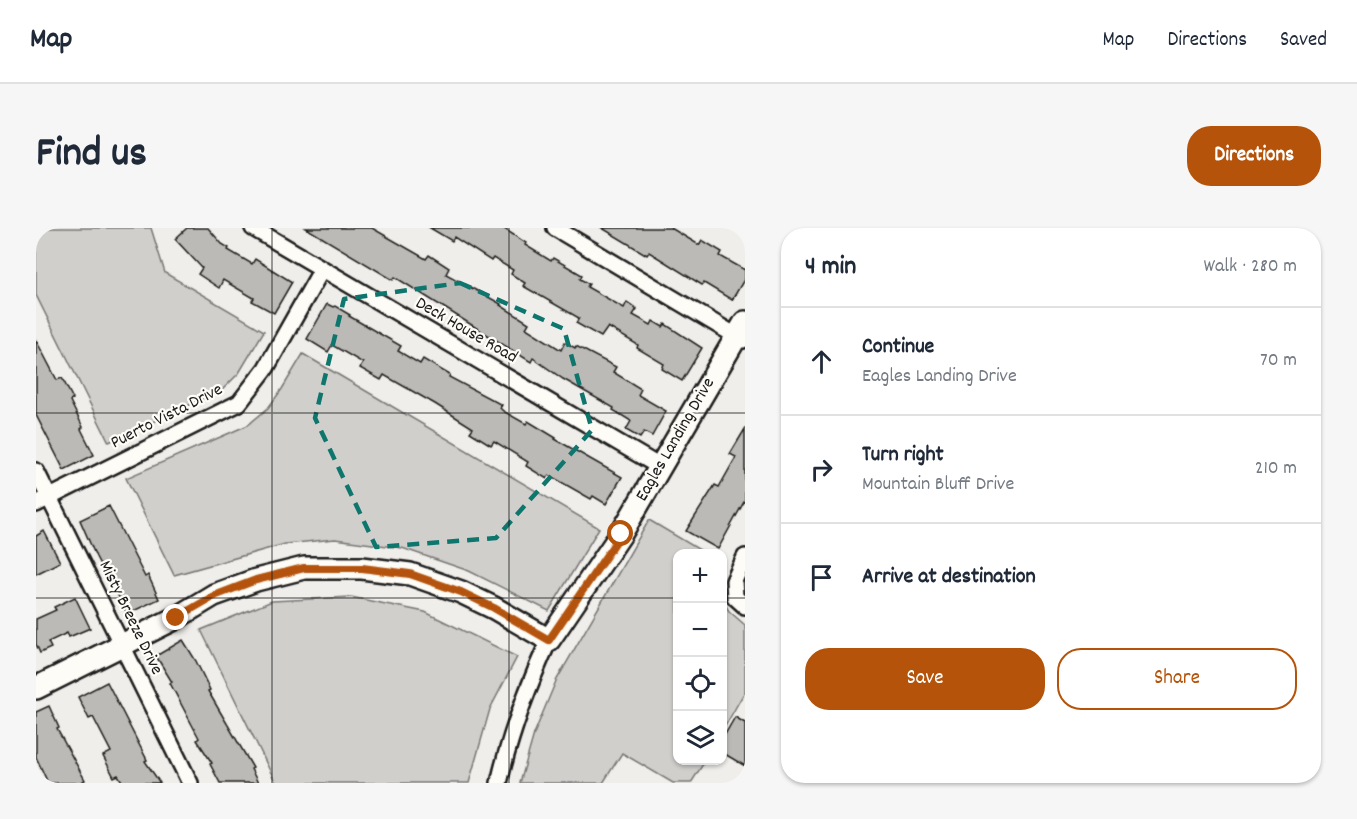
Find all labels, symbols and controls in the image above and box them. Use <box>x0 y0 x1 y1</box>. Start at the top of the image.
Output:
text: Map <box>30 21 72 61</box>
text: Map <box>1103 26 1134 56</box>
text: Directions <box>1167 26 1247 56</box>
text: Saved <box>1280 26 1327 56</box>
text: Find us <box>36 126 147 186</box>
button: Directions <box>1187 126 1321 186</box>
text: 4 min <box>805 249 856 286</box>
text: Walk · 280 m <box>1203 253 1297 281</box>
street label: Deck House Road <box>410 292 522 370</box>
text: Continue <box>862 332 934 363</box>
icon: ahead <box>805 345 838 378</box>
text: 70 m <box>1260 347 1297 375</box>
text: Eagles Landing Drive <box>862 363 1017 391</box>
street label: Eagles Landing Drive <box>630 373 722 507</box>
street label: Puerto Vista Drive <box>107 378 227 456</box>
text: Turn right <box>862 440 944 471</box>
icon: right <box>805 453 838 486</box>
text: 210 m <box>1255 455 1297 483</box>
text: Mountain Bluff Drive <box>862 471 1014 499</box>
route start <box>607 520 633 546</box>
map controls <box>673 549 727 765</box>
button: + <box>673 549 727 603</box>
street label: Misty Breeze Drive <box>92 557 168 679</box>
icon: arrive <box>805 561 838 594</box>
text: Arrive at destination <box>862 562 1036 593</box>
button: − <box>673 603 727 657</box>
route end <box>162 604 188 630</box>
button: Save <box>805 648 1045 710</box>
button: Share <box>1057 648 1297 710</box>
button: locate <box>673 657 727 711</box>
button: layers <box>673 711 727 765</box>

